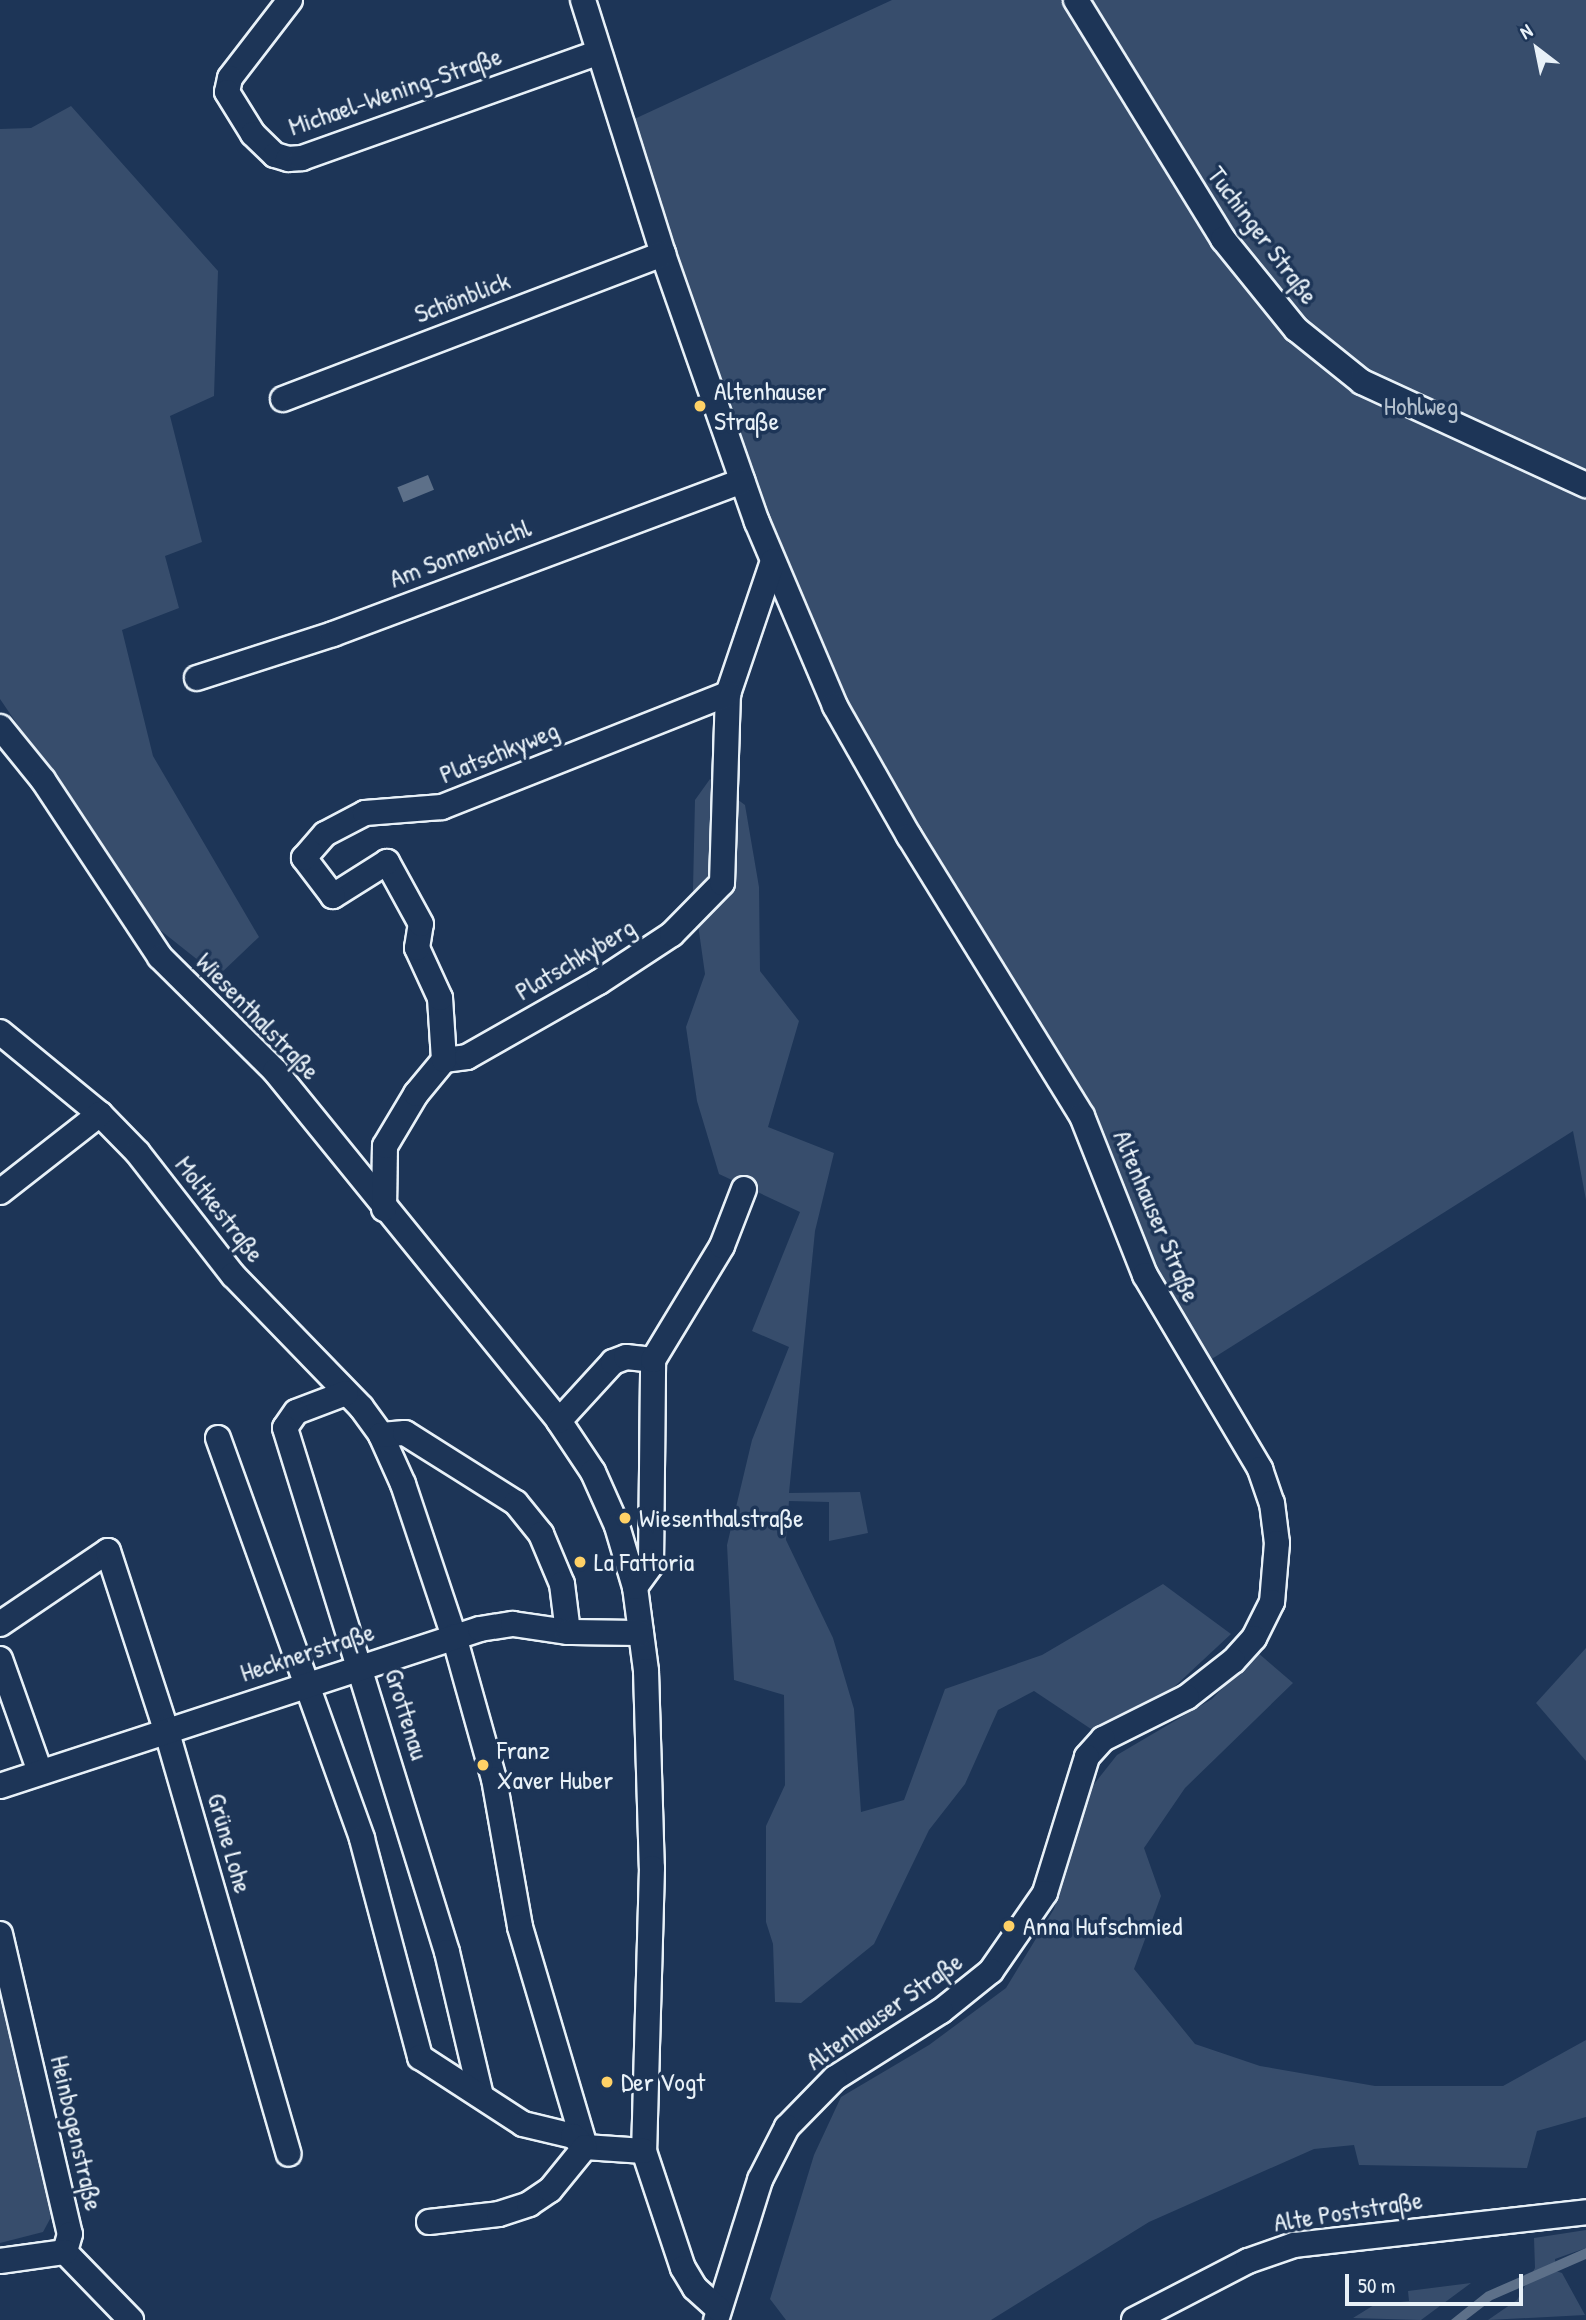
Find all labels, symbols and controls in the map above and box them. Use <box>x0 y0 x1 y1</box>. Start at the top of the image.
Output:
north arrow <box>1502 14 1572 84</box>
text: N <box>1515 17 1537 45</box>
street label: Michael-Wening-Straße <box>284 40 506 142</box>
street label: Tuchinger Straße <box>1201 160 1325 310</box>
street label: Schönblick <box>410 265 514 329</box>
place label: Altenhauser Straße <box>714 375 827 436</box>
park label: Hohlweg <box>1384 390 1458 422</box>
marker: Altenhauser Straße <box>692 398 708 414</box>
street label: Am Sonnenbichl <box>385 512 535 594</box>
street label: Platschkyweg <box>435 714 563 790</box>
street label: Platschkyberg <box>510 911 640 1007</box>
street label: Wiesenthalstraße <box>190 946 326 1086</box>
street label: Altenhauser Straße <box>1107 1125 1207 1307</box>
street label: Moltkestraße <box>169 1150 271 1268</box>
place label: Wiesenthalstraße <box>639 1502 804 1534</box>
marker: Wiesenthalstraße <box>617 1510 633 1526</box>
place label: La Fattoria <box>594 1546 694 1578</box>
marker: La Fattoria <box>572 1554 588 1570</box>
street label: Hecknerstraße <box>236 1616 378 1688</box>
street label: Grottenau <box>378 1665 436 1763</box>
place label: Franz Xaver Huber <box>497 1734 613 1796</box>
marker: Franz Xaver Huber <box>475 1757 491 1773</box>
street label: Grüne Lohe <box>201 1789 259 1897</box>
place label: Anna Hufschmied <box>1023 1910 1182 1942</box>
marker: Anna Hufschmied <box>1001 1918 1017 1934</box>
street label: Altenhauser Straße <box>800 1946 968 2076</box>
street label: Heinbogenstraße <box>44 2052 110 2214</box>
place label: Der Vogt <box>621 2066 705 2098</box>
marker: Der Vogt <box>599 2074 615 2090</box>
street label: Alte Poststraße <box>1271 2184 1425 2238</box>
scale bar <box>1348 2260 1526 2304</box>
text: 50 m <box>1358 2271 1395 2300</box>

